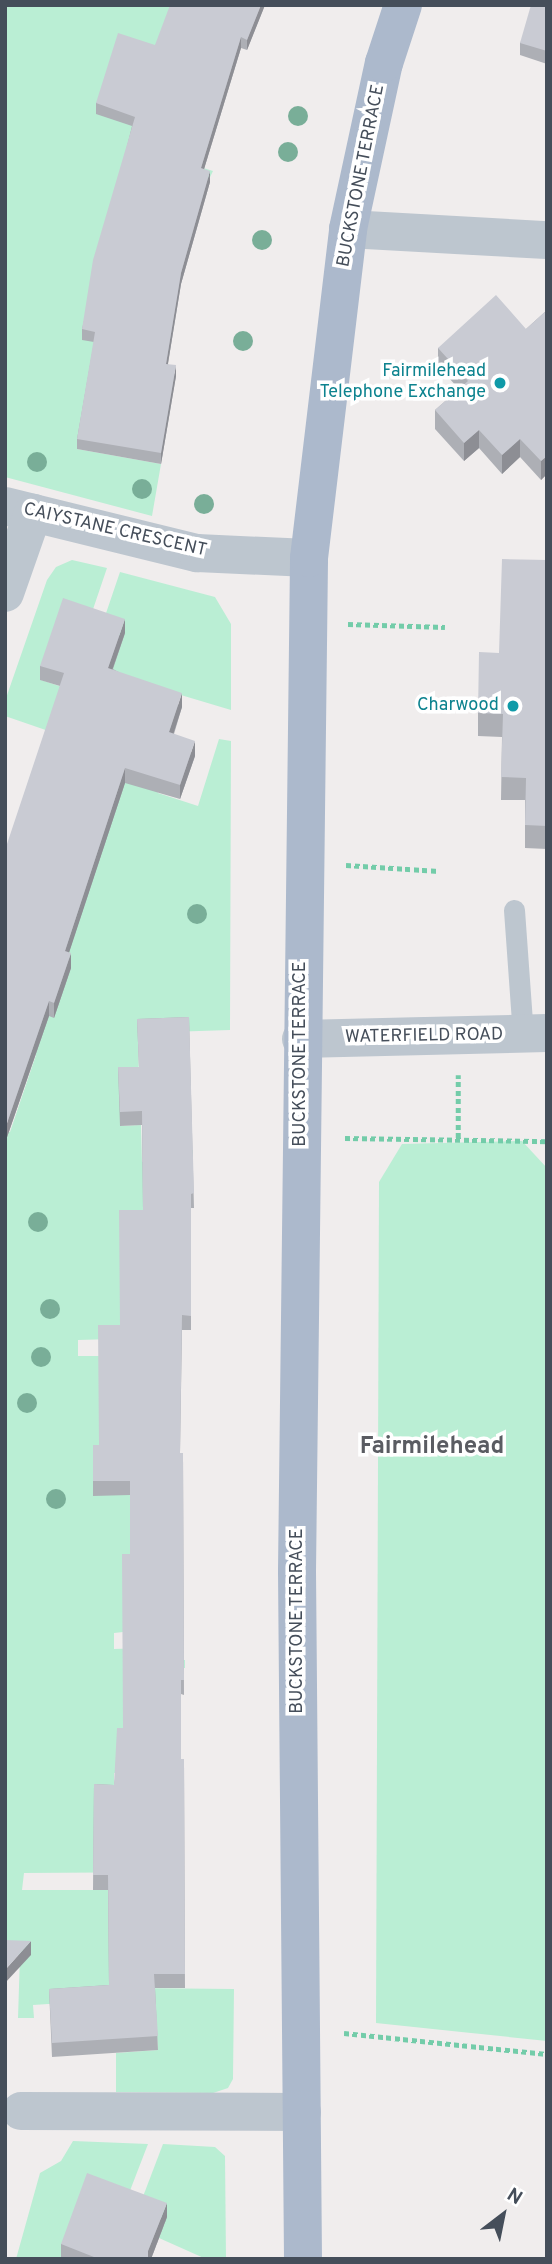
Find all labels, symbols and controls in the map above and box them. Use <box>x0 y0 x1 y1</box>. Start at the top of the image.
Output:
street label: BUCKSTONE TERRACE <box>334 83 390 269</box>
place label: Fairmilehead Telephone Exchange <box>319 362 486 404</box>
marker: Fairmilehead Telephone Exchange <box>492 375 508 391</box>
street label: CAIYSTANE CRESCENT <box>21 499 209 563</box>
place label: Charwood <box>417 695 499 717</box>
marker: Charwood <box>505 698 521 714</box>
street label: BUCKSTONE TERRACE <box>290 961 312 1147</box>
street label: WATERFIELD ROAD <box>345 1025 503 1049</box>
district label: Fairmilehead <box>360 1434 504 1462</box>
street label: BUCKSTONE TERRACE <box>287 1528 309 1714</box>
north arrow <box>468 2180 538 2250</box>
text: N <box>502 2183 526 2211</box>

